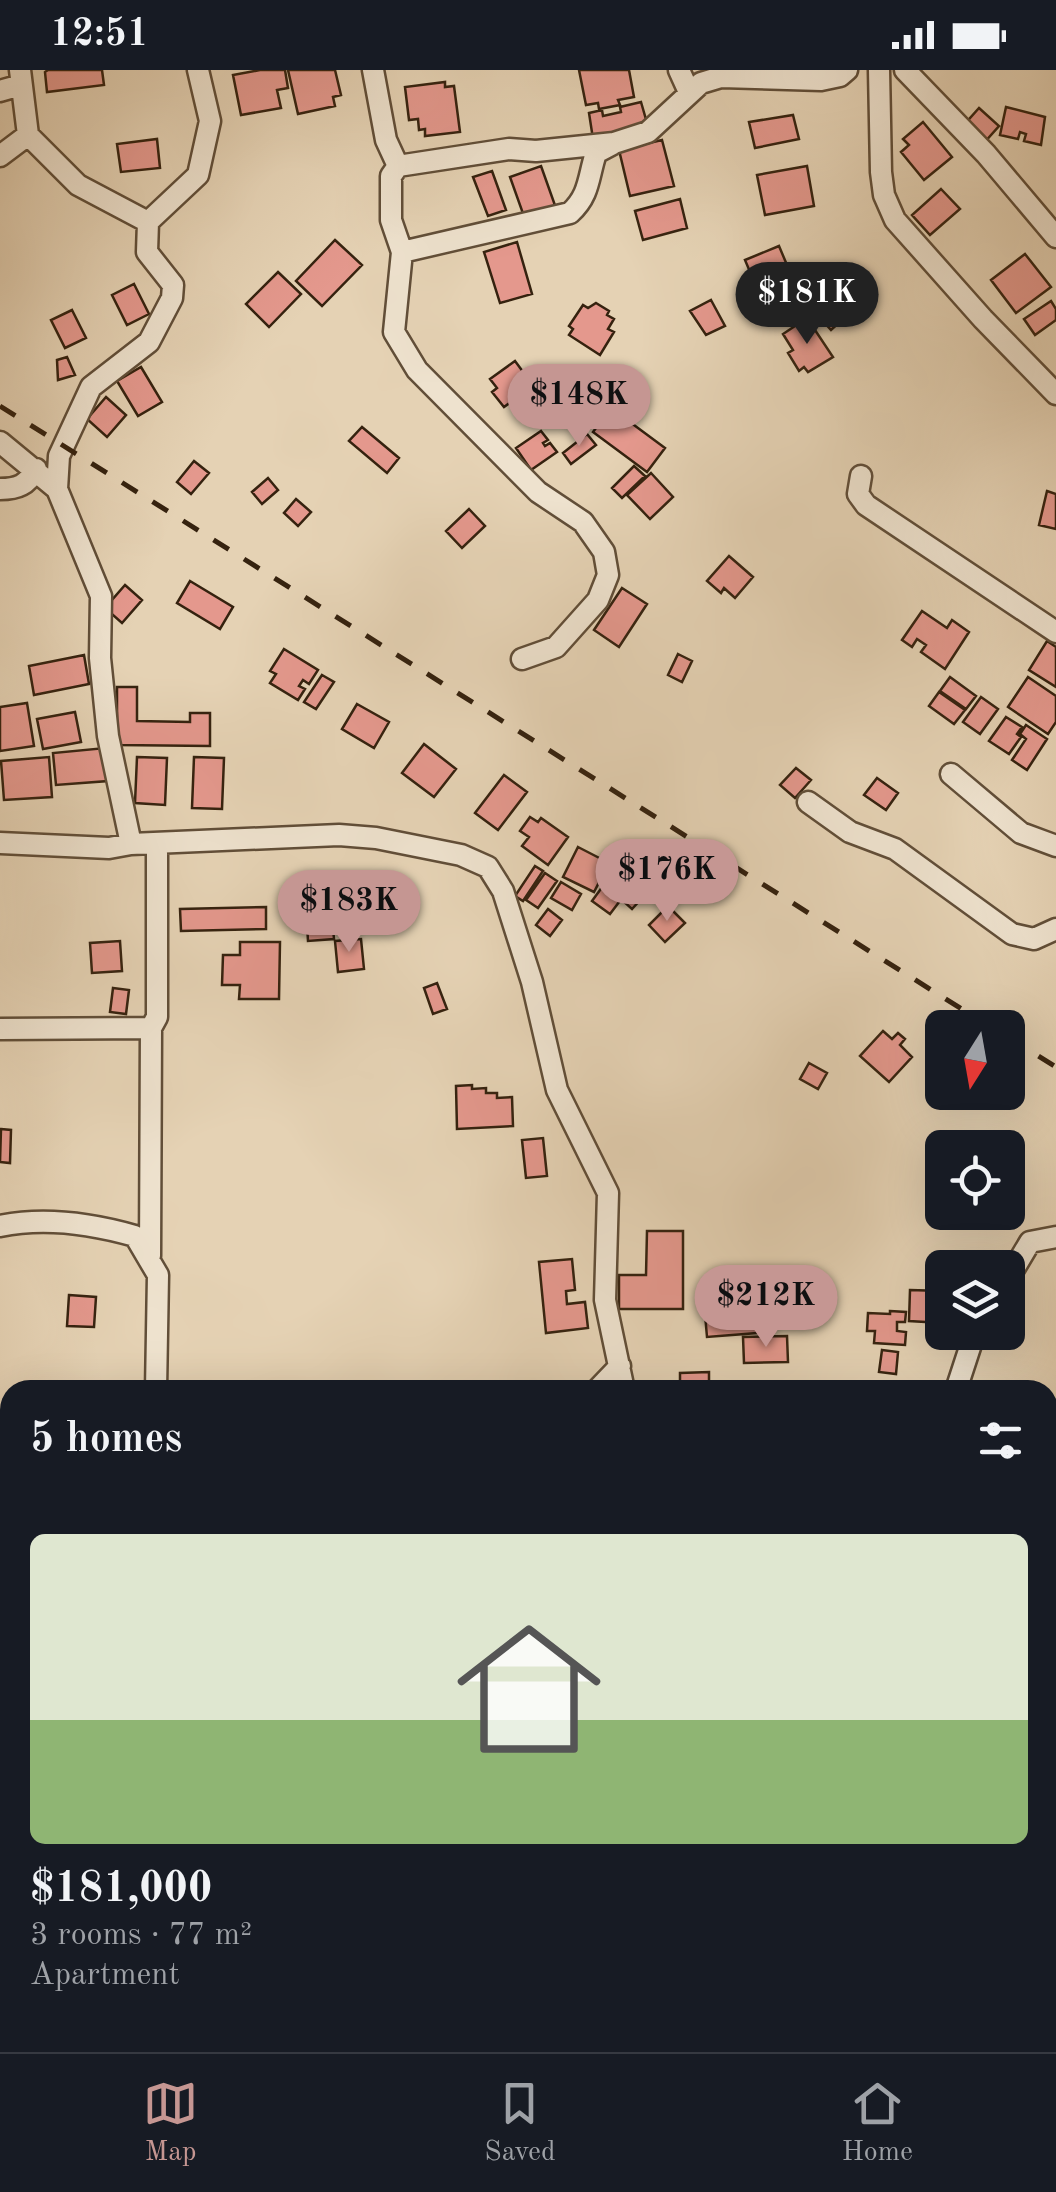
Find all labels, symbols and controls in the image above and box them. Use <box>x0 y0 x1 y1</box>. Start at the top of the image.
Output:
text: 12:51 <box>50 16 149 54</box>
pin: $181K <box>737 262 877 347</box>
text: $181K <box>758 278 856 310</box>
pin: $148K <box>509 364 649 449</box>
text: $148K <box>530 380 628 412</box>
pin: $176K <box>597 839 737 924</box>
text: $176K <box>618 855 716 887</box>
pin: $183K <box>279 870 419 955</box>
text: $183K <box>300 886 398 918</box>
north arrow <box>925 1010 1025 1110</box>
map controls <box>925 1010 1025 1350</box>
button: locate <box>925 1130 1025 1230</box>
button: layers <box>925 1250 1025 1350</box>
pin: $212K <box>696 1265 836 1350</box>
text: $212K <box>717 1281 815 1313</box>
icon: filters <box>973 1413 1028 1468</box>
text: 5 homes <box>30 1419 182 1461</box>
icon: home <box>439 1599 619 1779</box>
text: $181,000 <box>30 1869 212 1911</box>
text: 3 rooms · 77 m² <box>30 1920 252 1952</box>
text: Apartment <box>30 1960 180 1992</box>
tab: Map <box>143 2076 198 2171</box>
tab: Saved <box>484 2076 556 2171</box>
tab: Home <box>842 2076 913 2171</box>

